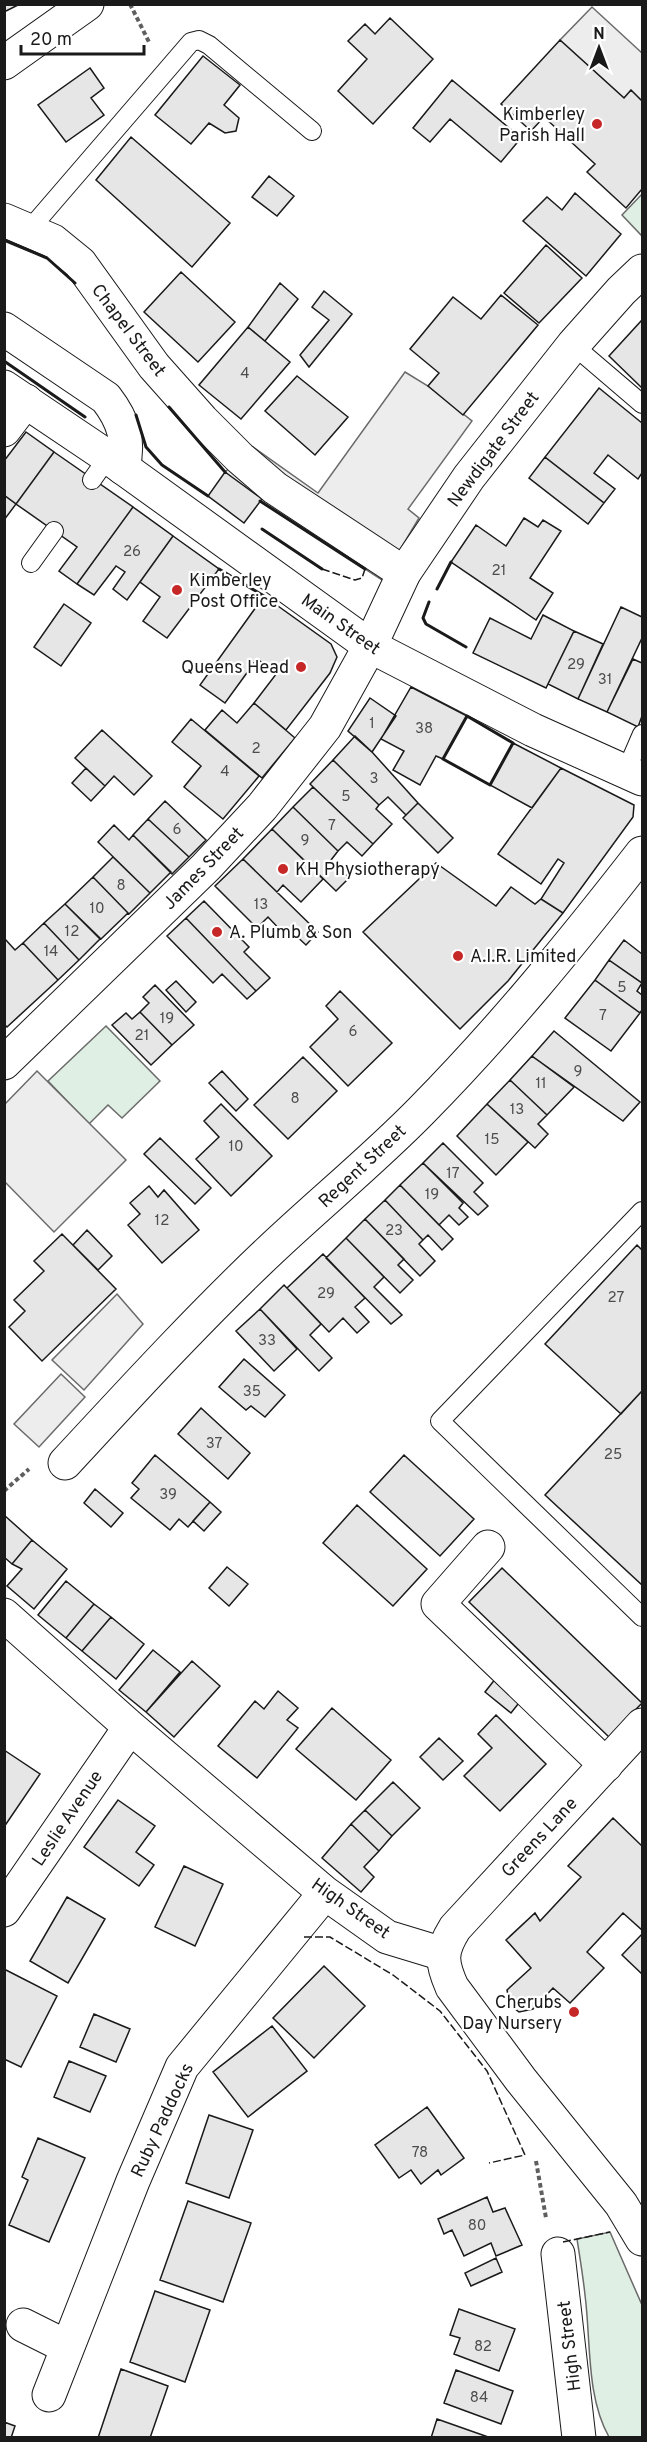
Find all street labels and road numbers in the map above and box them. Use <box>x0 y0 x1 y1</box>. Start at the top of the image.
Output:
street label: Chapel Street <box>85 280 170 382</box>
street label: Newdigate Street <box>443 387 545 512</box>
street label: Main Street <box>296 589 384 661</box>
street label: James Street <box>159 823 249 915</box>
street label: Regent Street <box>314 1121 412 1214</box>
street label: Leslie Avenue <box>28 1767 109 1871</box>
street label: Greens Lane <box>497 1793 583 1883</box>
street label: High Street <box>306 1874 394 1945</box>
street label: Ruby Paddocks <box>127 2060 200 2181</box>
street label: High Street <box>554 2299 587 2392</box>

